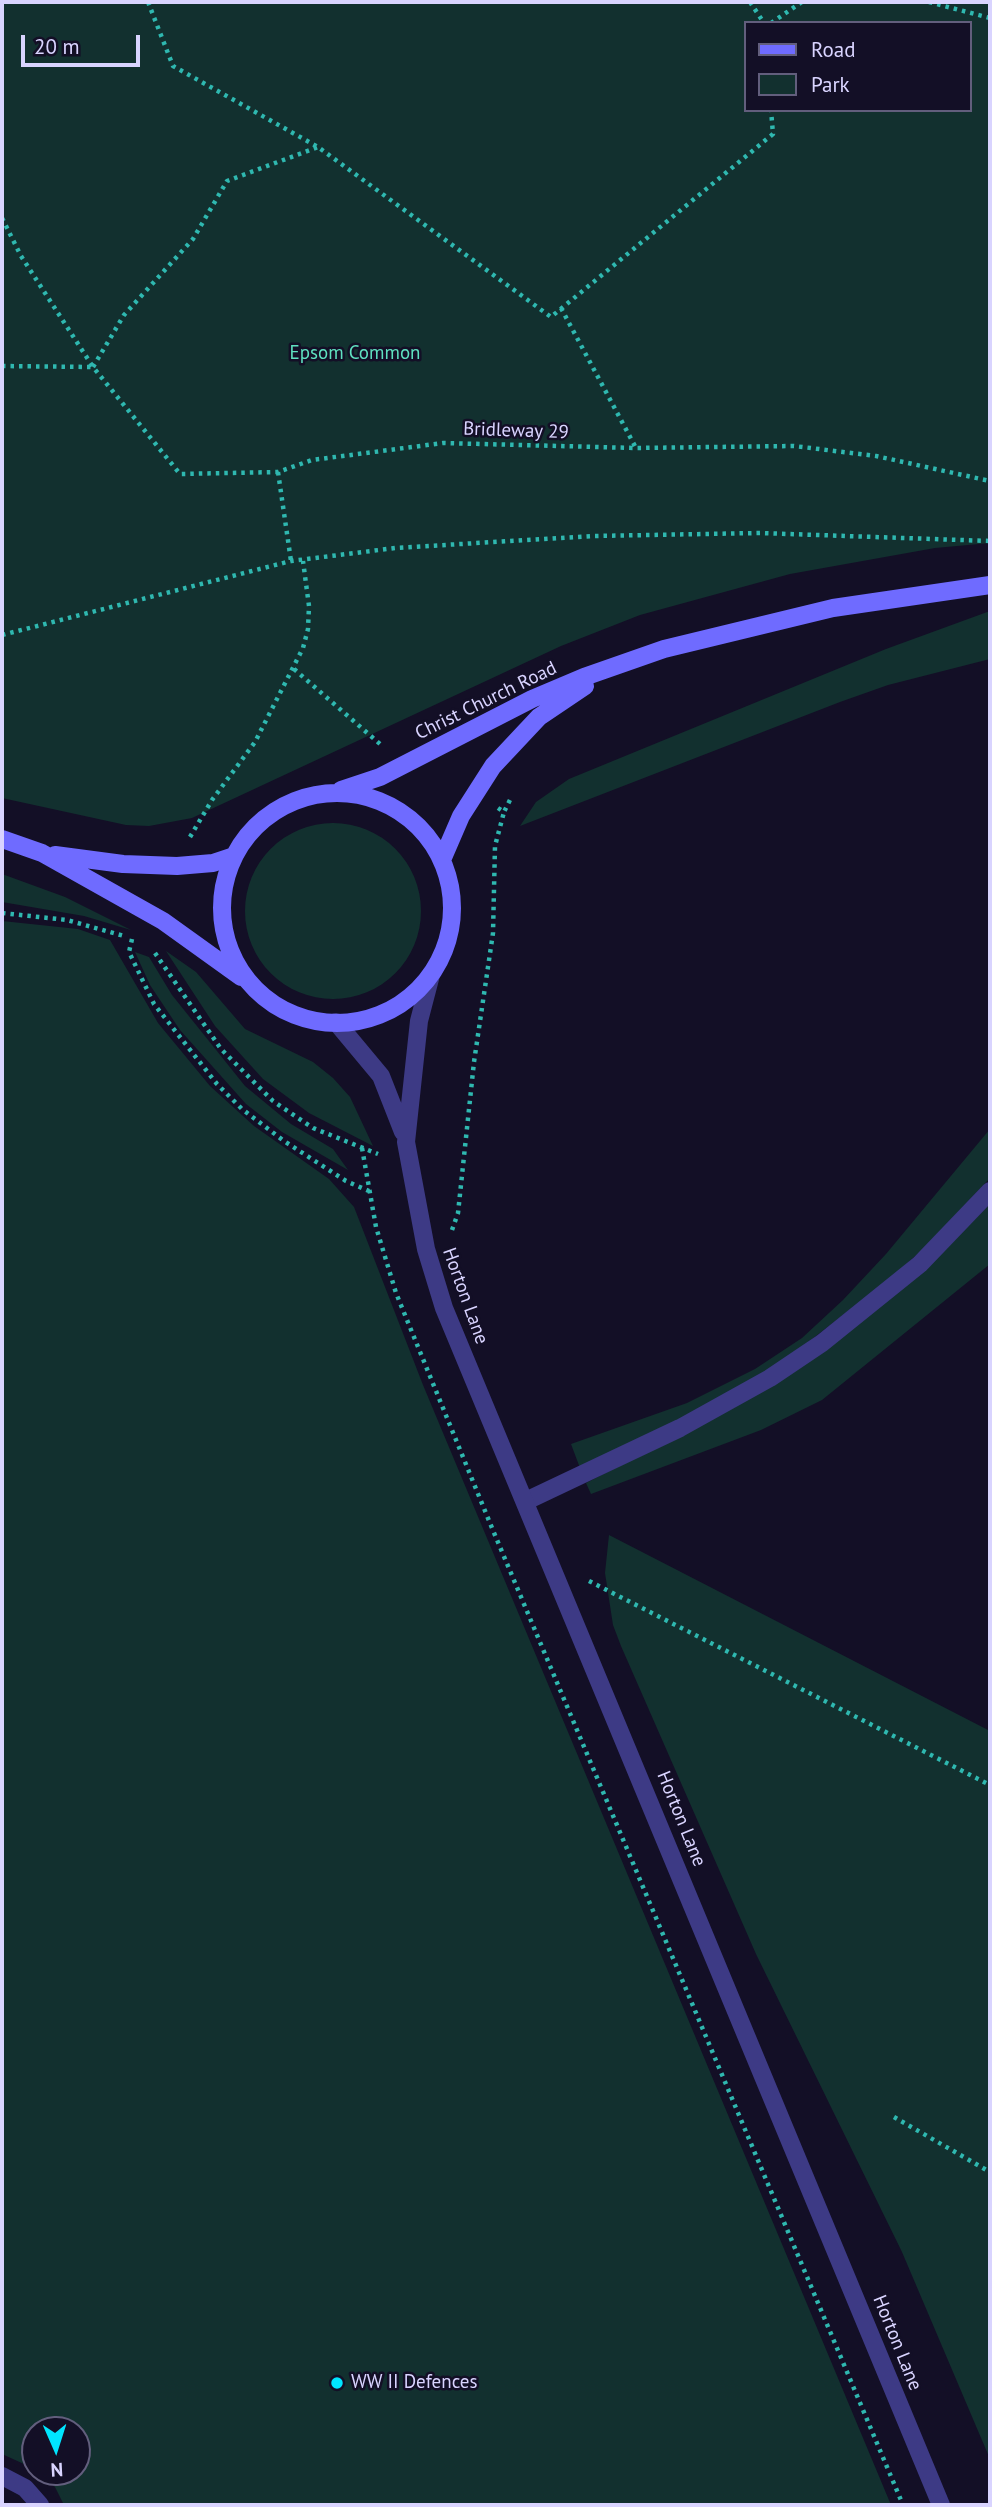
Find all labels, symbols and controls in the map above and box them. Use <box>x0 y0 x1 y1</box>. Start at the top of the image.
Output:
scale bar <box>24 21 144 65</box>
legend <box>744 21 971 112</box>
text: 20 m <box>34 33 80 60</box>
text: Road <box>811 36 855 63</box>
text: Park <box>811 71 850 98</box>
park label: Epsom Common <box>290 343 420 365</box>
street label: Bridleway 29 <box>463 418 569 444</box>
street label: Christ Church Road <box>412 657 560 745</box>
street label: Horton Lane <box>437 1245 493 1347</box>
street label: Horton Lane <box>652 1768 710 1870</box>
street label: Horton Lane <box>868 2292 926 2394</box>
place label: WW II Defences <box>351 2372 477 2394</box>
marker: WW II Defences <box>329 2375 345 2391</box>
north arrow <box>21 2416 91 2486</box>
text: N <box>50 2458 64 2482</box>

